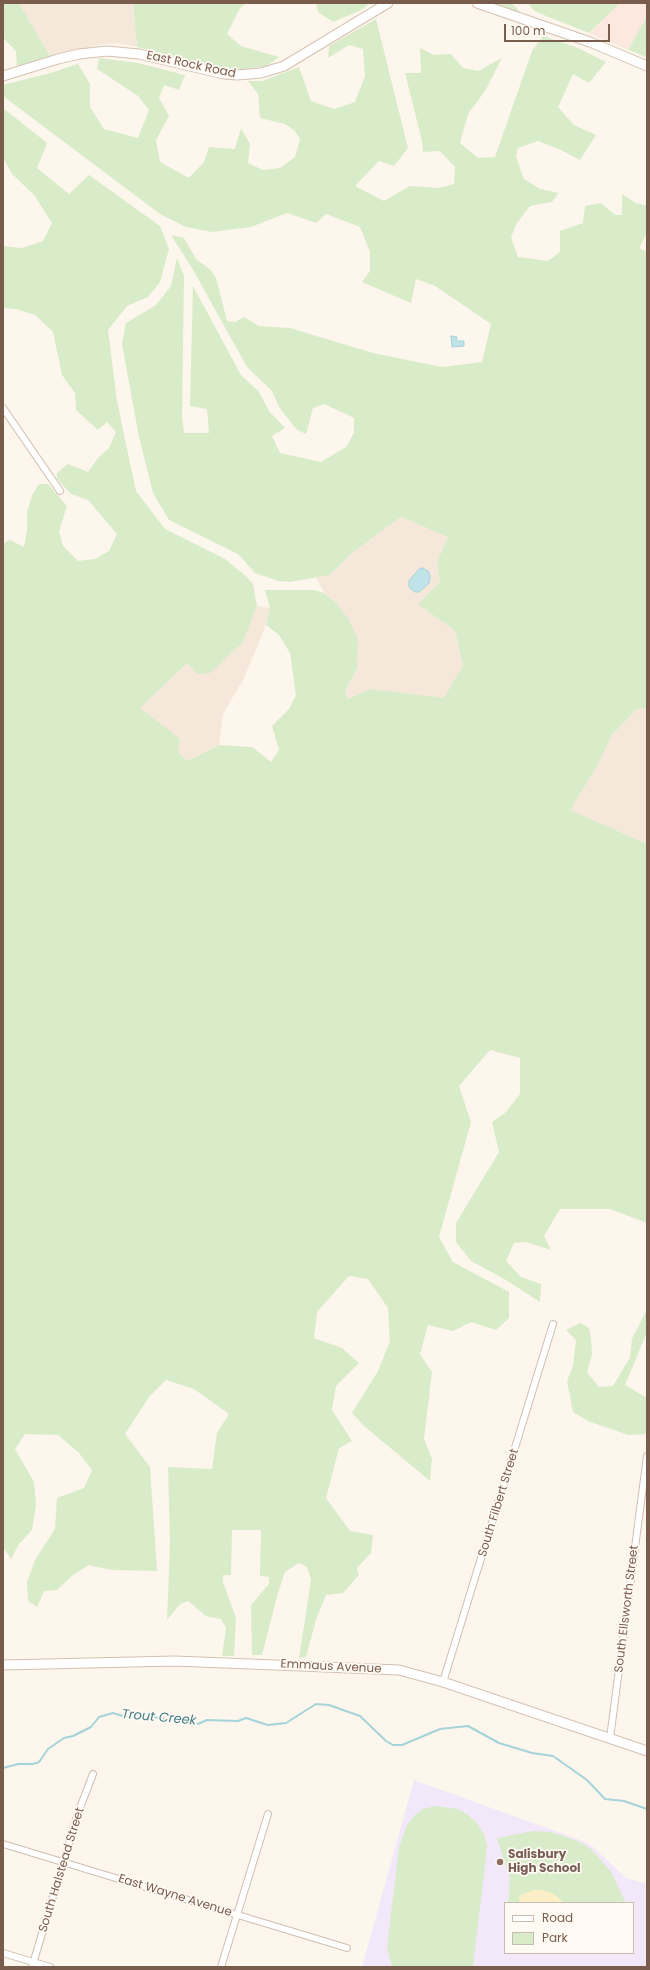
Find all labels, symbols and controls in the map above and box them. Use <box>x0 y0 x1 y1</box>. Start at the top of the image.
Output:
scale bar <box>506 16 612 42</box>
text: 100 m <box>511 22 545 39</box>
street label: East Rock Road <box>145 49 237 81</box>
street label: South Filbert Street <box>476 1447 522 1559</box>
street label: South Ellsworth Street <box>612 1544 642 1674</box>
street label: Emmaus Avenue <box>280 1657 382 1677</box>
water label: Trout Creek <box>121 1707 197 1729</box>
street label: South Halstead Street <box>36 1806 88 1934</box>
place label: Salisbury High School <box>508 1848 581 1876</box>
marker: Salisbury High School <box>495 1857 505 1867</box>
street label: East Wayne Avenue <box>116 1872 234 1920</box>
legend <box>504 1902 634 1954</box>
text: Road <box>542 1909 573 1926</box>
text: Park <box>542 1929 568 1946</box>

